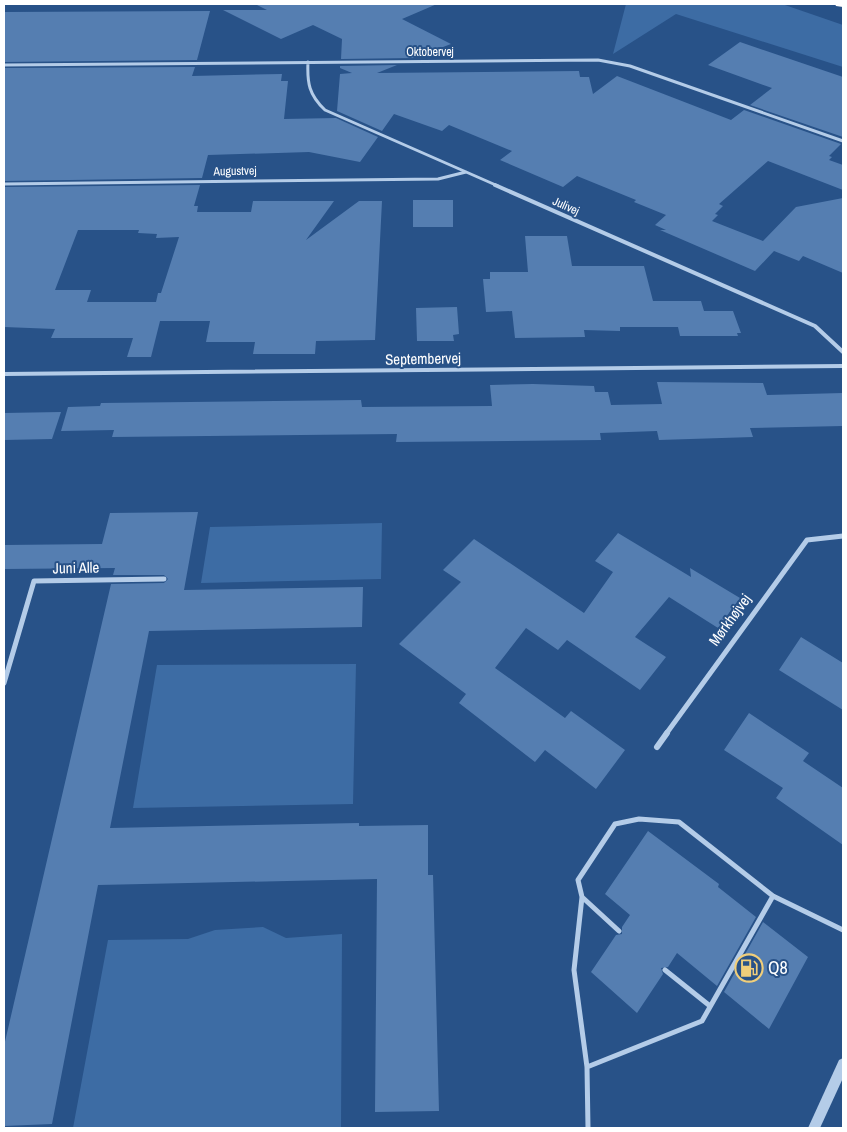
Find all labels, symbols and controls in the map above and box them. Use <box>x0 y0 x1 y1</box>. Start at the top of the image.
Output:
street label: Oktobervej <box>406 44 454 60</box>
street label: Augustvej <box>212 163 257 179</box>
street label: Julivej <box>550 193 582 219</box>
street label: Septembervej <box>385 347 461 370</box>
street label: Juni Alle <box>53 557 100 578</box>
street label: Mørkhøjvej <box>704 589 756 650</box>
fuel station icon: Q8 <box>734 953 764 983</box>
place label: Q8 <box>768 955 788 980</box>

